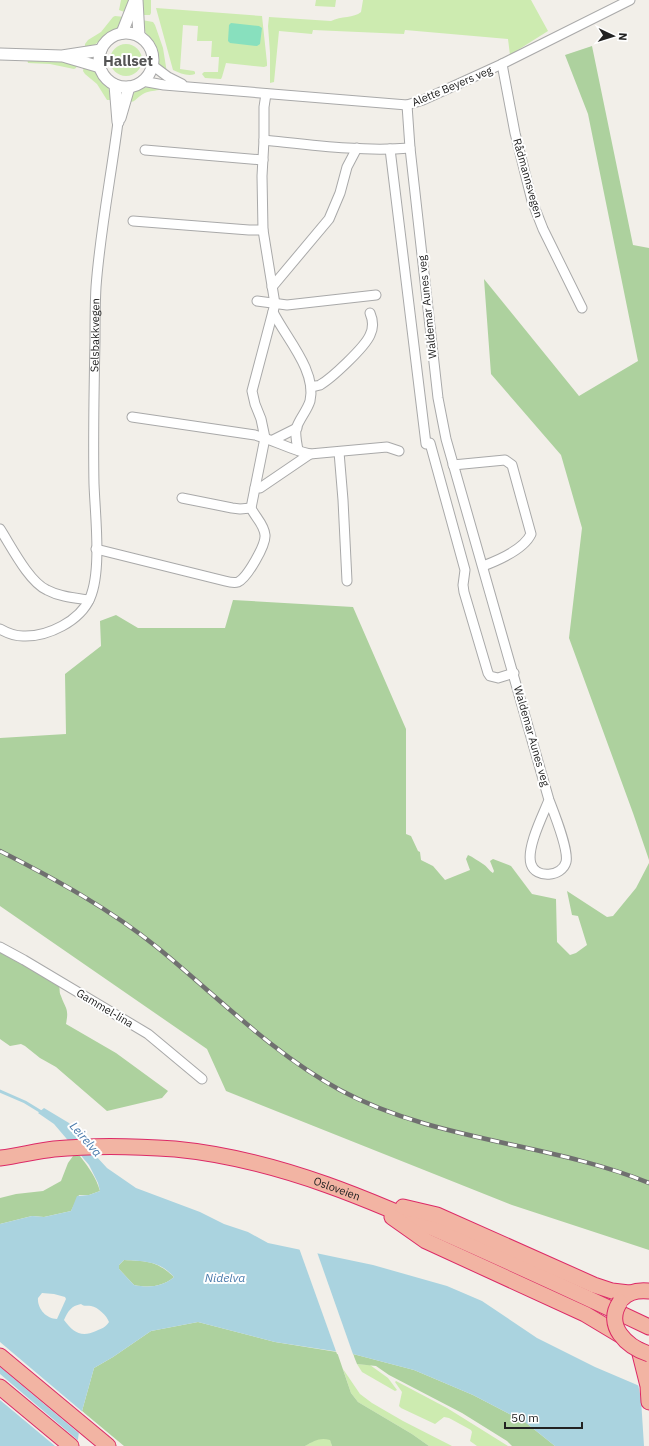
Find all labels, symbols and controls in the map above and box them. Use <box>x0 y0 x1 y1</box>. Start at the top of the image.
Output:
north arrow <box>593 16 633 56</box>
text: N <box>616 32 630 41</box>
district label: Hallset <box>103 51 153 70</box>
street label: Alette Beyers veg <box>410 63 495 109</box>
street label: Rådmannsvegen <box>510 137 546 219</box>
street label: Waldemar Aunes veg <box>415 254 439 359</box>
street label: Selsbakkvegen <box>87 298 102 372</box>
street label: Waldemar Aunes veg <box>511 684 553 788</box>
street label: Gammel-lina <box>74 986 136 1031</box>
water label: Leirelva <box>67 1119 105 1159</box>
street label: Osloveien <box>312 1174 362 1204</box>
water label: Nidelva <box>205 1270 245 1285</box>
scale bar <box>505 1404 582 1430</box>
text: 50 m <box>511 1410 539 1425</box>

